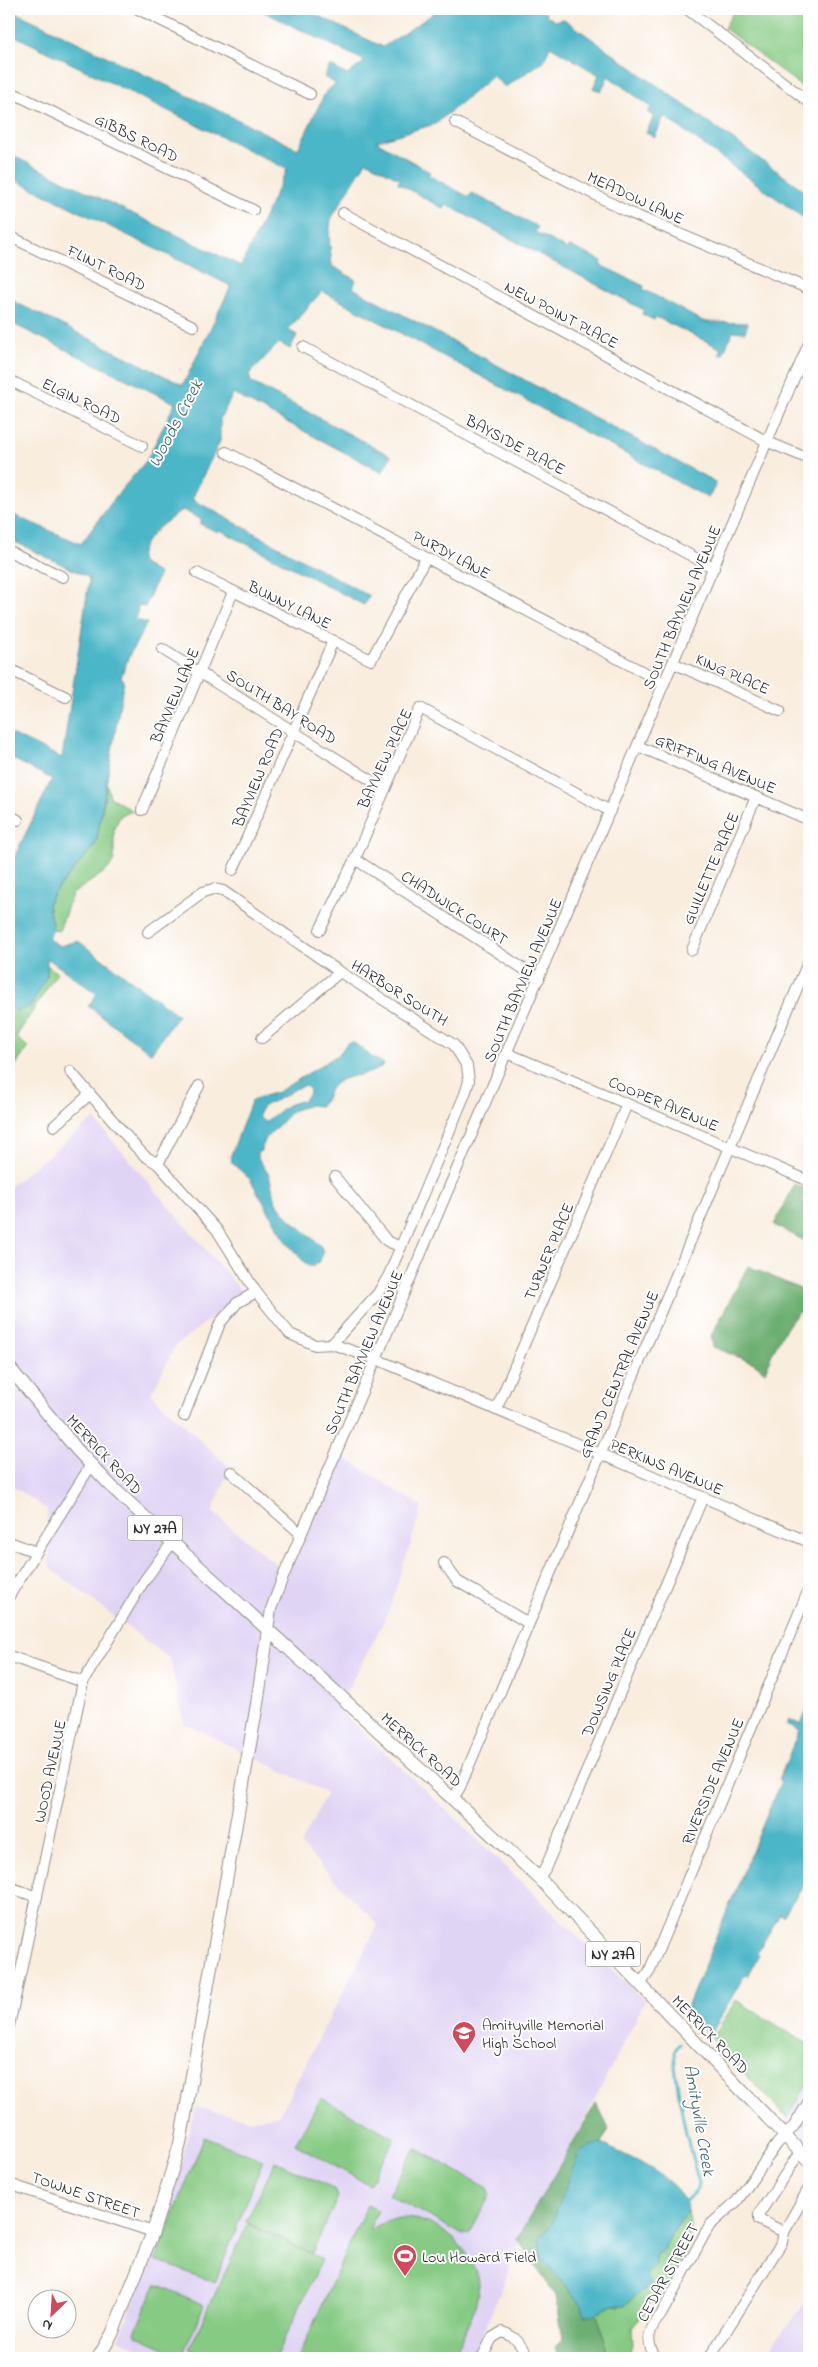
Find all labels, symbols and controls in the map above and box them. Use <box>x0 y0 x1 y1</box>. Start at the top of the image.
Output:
street label: GIBBS ROAD <box>90 108 182 169</box>
street label: MEADOW LANE <box>583 166 687 232</box>
street label: FLINT ROAD <box>62 239 150 298</box>
street label: NEW POINT PLACE <box>500 276 622 356</box>
street label: ELGIN ROAD <box>38 372 125 431</box>
water label: Woods Creek <box>143 375 211 472</box>
street label: BAYSIDE PLACE <box>460 409 569 482</box>
street label: SOUTH BAYVIEW AVENUE <box>637 522 728 694</box>
street label: PURDY LANE <box>408 525 494 586</box>
street label: BUNNY LANE <box>242 575 335 636</box>
street label: BAYVIEW LANE <box>145 644 207 748</box>
street label: KING PLACE <box>691 648 773 702</box>
street label: SOUTH BAY ROAD <box>221 664 341 751</box>
street label: BAYVIEW PLACE <box>352 705 419 814</box>
street label: BAYVIEW ROAD <box>227 724 291 832</box>
street label: GRIFFING AVENUE <box>651 728 780 801</box>
street label: GUILLETTE PLACE <box>677 809 746 929</box>
street label: CHADWICK COURT <box>396 865 512 952</box>
street label: SOUTH BAYVIEW AVENUE <box>478 895 569 1067</box>
street label: HARBOR SOUTH <box>346 954 452 1033</box>
street label: COOPER AVENUE <box>604 1071 722 1139</box>
street label: TURNER PLACE <box>518 1199 581 1304</box>
street label: SOUTH BAYVIEW AVENUE <box>319 1267 410 1439</box>
street label: GRAND CENTRAL AVENUE <box>574 1287 666 1462</box>
street label: MERRICK ROAD <box>60 1410 147 1501</box>
street label: PERKINS AVENUE <box>606 1433 727 1503</box>
road number: NY 27A <box>128 1516 182 1540</box>
street label: DOWSING PLACE <box>576 1625 644 1742</box>
street label: MERRICK ROAD <box>375 1707 467 1794</box>
street label: RIVERSIDE AVENUE <box>676 1715 751 1849</box>
street label: WOOD AVENUE <box>28 1718 74 1825</box>
road number: NY 27A <box>586 1942 640 1966</box>
street label: MERRICK ROAD <box>665 1990 754 2081</box>
place label: Amityville Memorial High School <box>482 2014 604 2056</box>
school or university icon: Amityville Memorial High School <box>451 2020 477 2054</box>
water label: Amityville Creek <box>675 2063 721 2179</box>
street label: TOWNE STREET <box>28 2166 143 2226</box>
street label: CEDAR STREET <box>632 2219 706 2327</box>
sports icon: Lou Howard Field <box>392 2243 418 2277</box>
place label: Lou Howard Field <box>422 2246 536 2270</box>
north arrow <box>28 2290 78 2340</box>
text: N <box>38 2313 56 2336</box>

